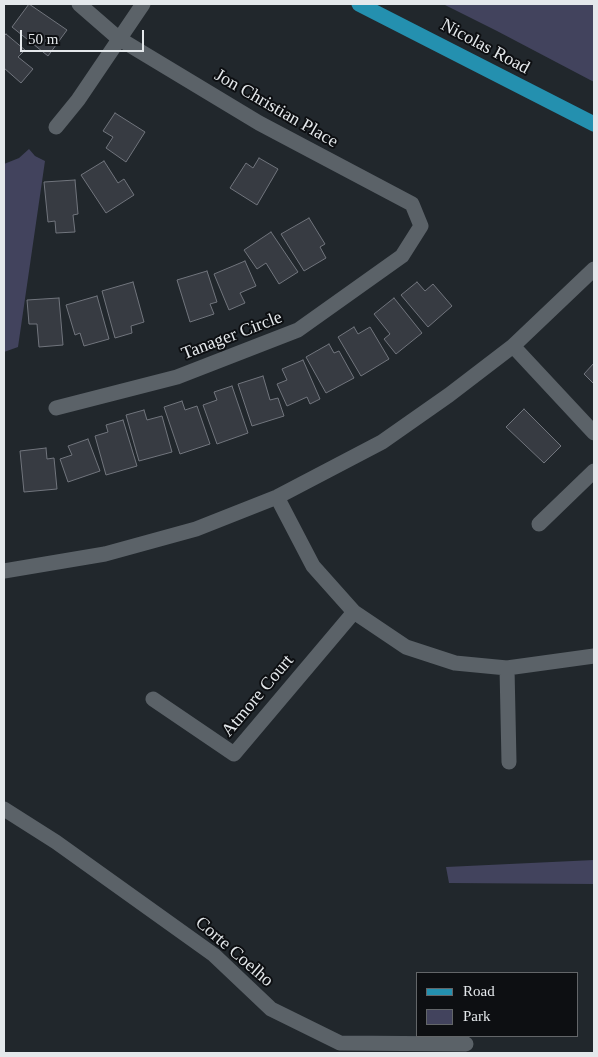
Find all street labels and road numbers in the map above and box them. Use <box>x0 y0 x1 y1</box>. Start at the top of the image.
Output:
street label: Nicolas Road <box>437 15 533 79</box>
street label: Jon Christian Place <box>210 65 342 153</box>
street label: Tanager Circle <box>179 307 285 365</box>
street label: Atmore Court <box>217 651 299 741</box>
street label: Corte Coelho <box>191 912 277 992</box>

